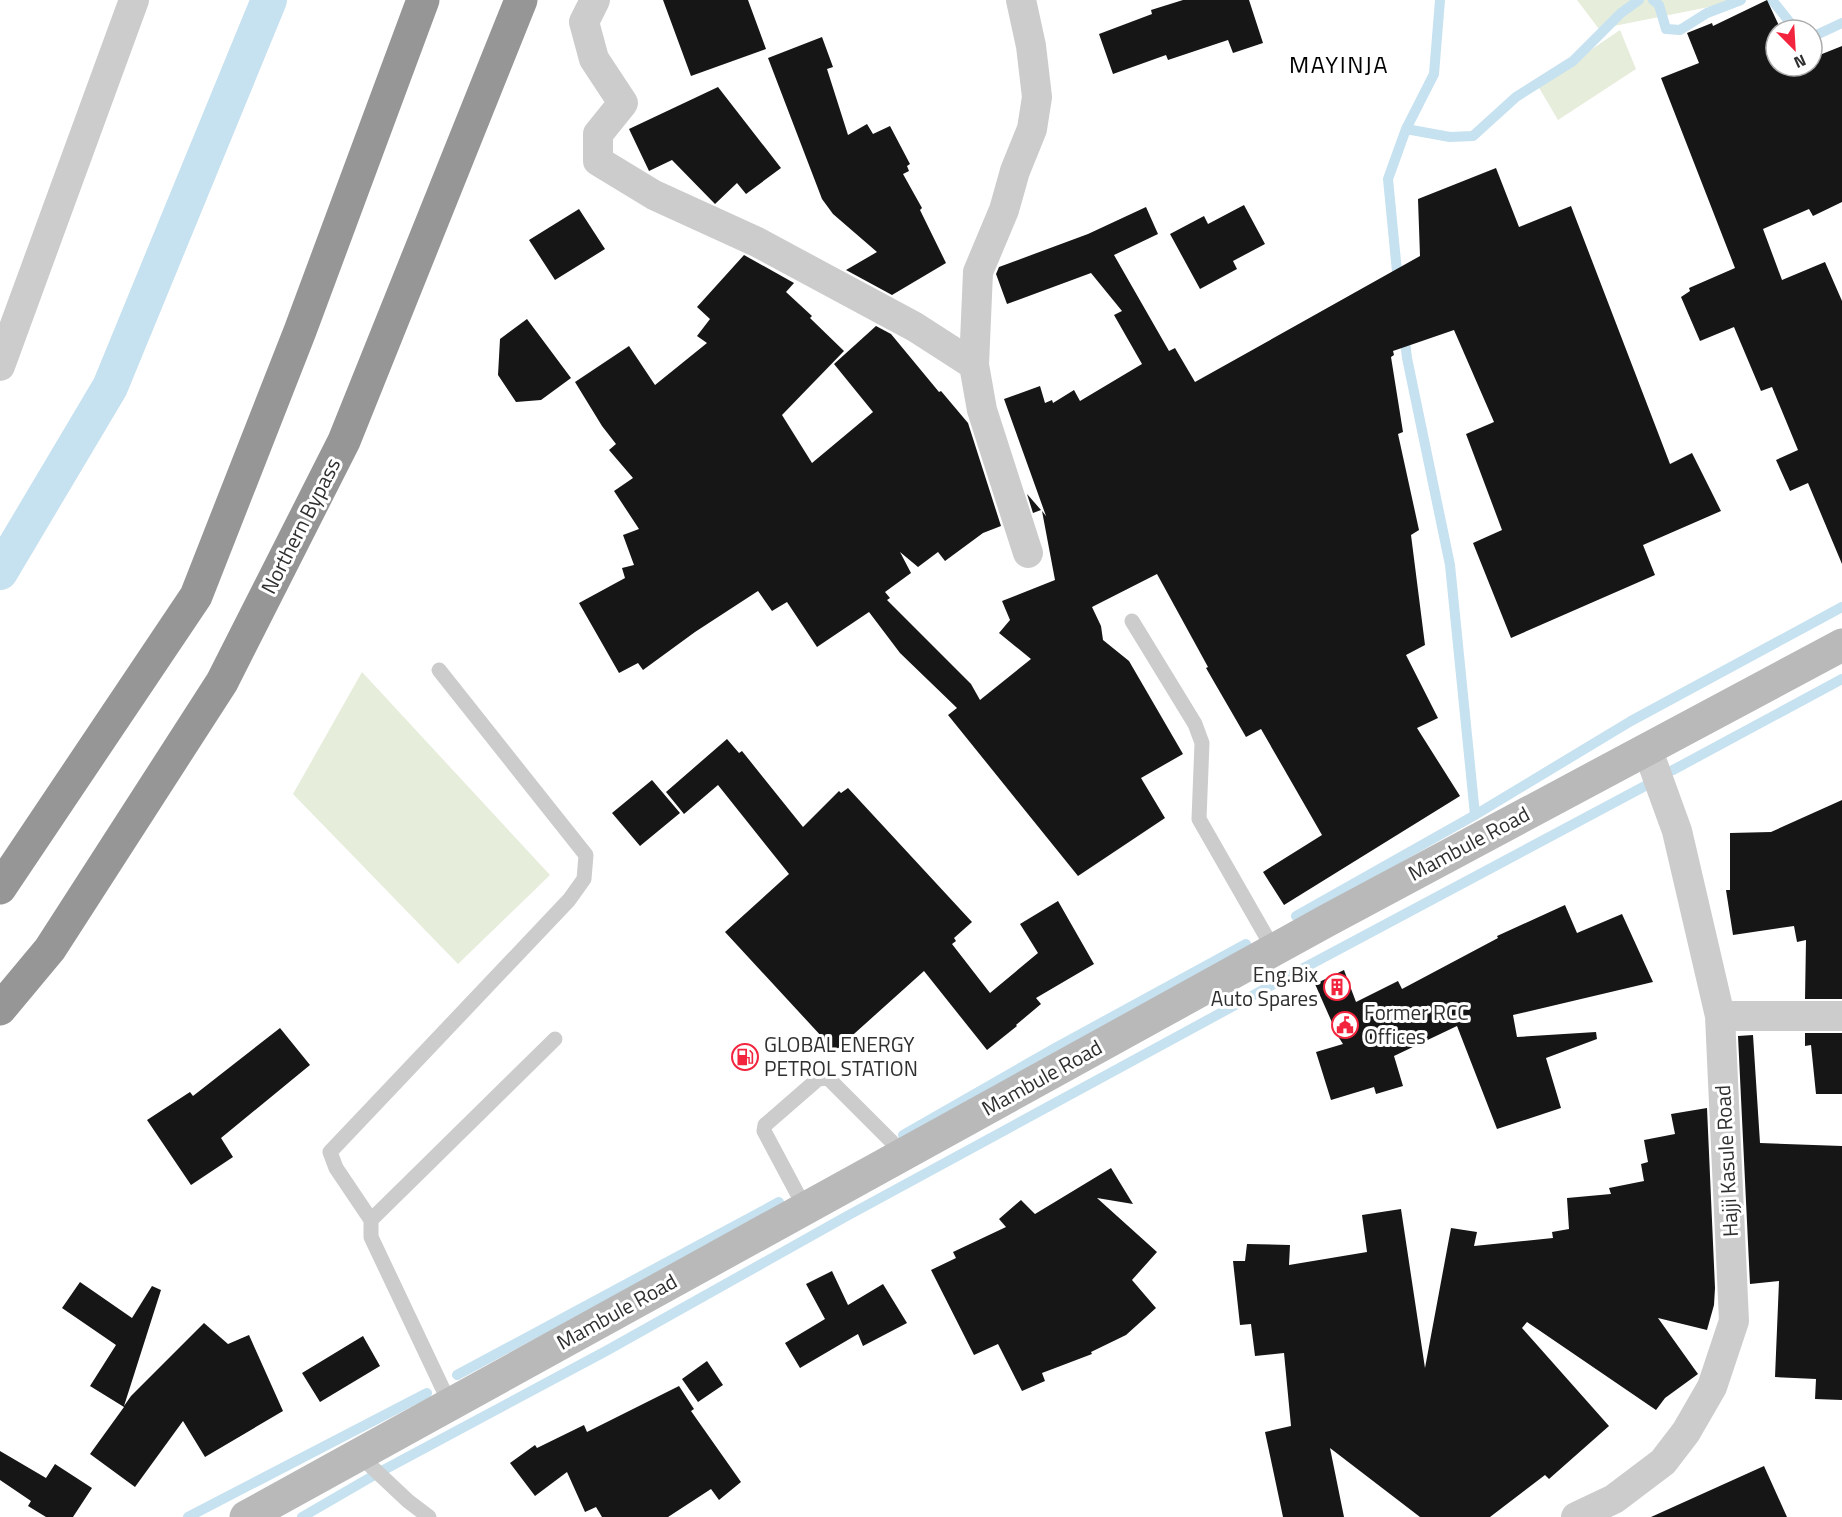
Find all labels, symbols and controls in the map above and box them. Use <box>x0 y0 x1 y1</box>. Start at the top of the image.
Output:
north arrow <box>1764 18 1824 78</box>
district label: MAYINJA <box>1289 46 1389 82</box>
text: N <box>1790 48 1810 75</box>
street label: Northern Bypass <box>252 452 348 599</box>
street label: Mambule Road <box>1402 798 1535 889</box>
place label: Eng.Bix Auto Spares <box>1211 958 1319 1014</box>
building icon: Eng.Bix Auto Spares <box>1322 972 1352 1002</box>
place label: Former RCC Offices <box>1364 996 1469 1052</box>
public building icon: Former RCC Offices <box>1330 1010 1360 1040</box>
place label: GLOBAL ENERGY PETROL STATION <box>764 1028 918 1084</box>
street label: Mambule Road <box>975 1031 1108 1123</box>
fuel station icon: GLOBAL ENERGY PETROL STATION <box>730 1042 760 1072</box>
street label: Hajji Kasule Road <box>1706 1084 1746 1238</box>
street label: Mambule Road <box>550 1265 683 1357</box>

